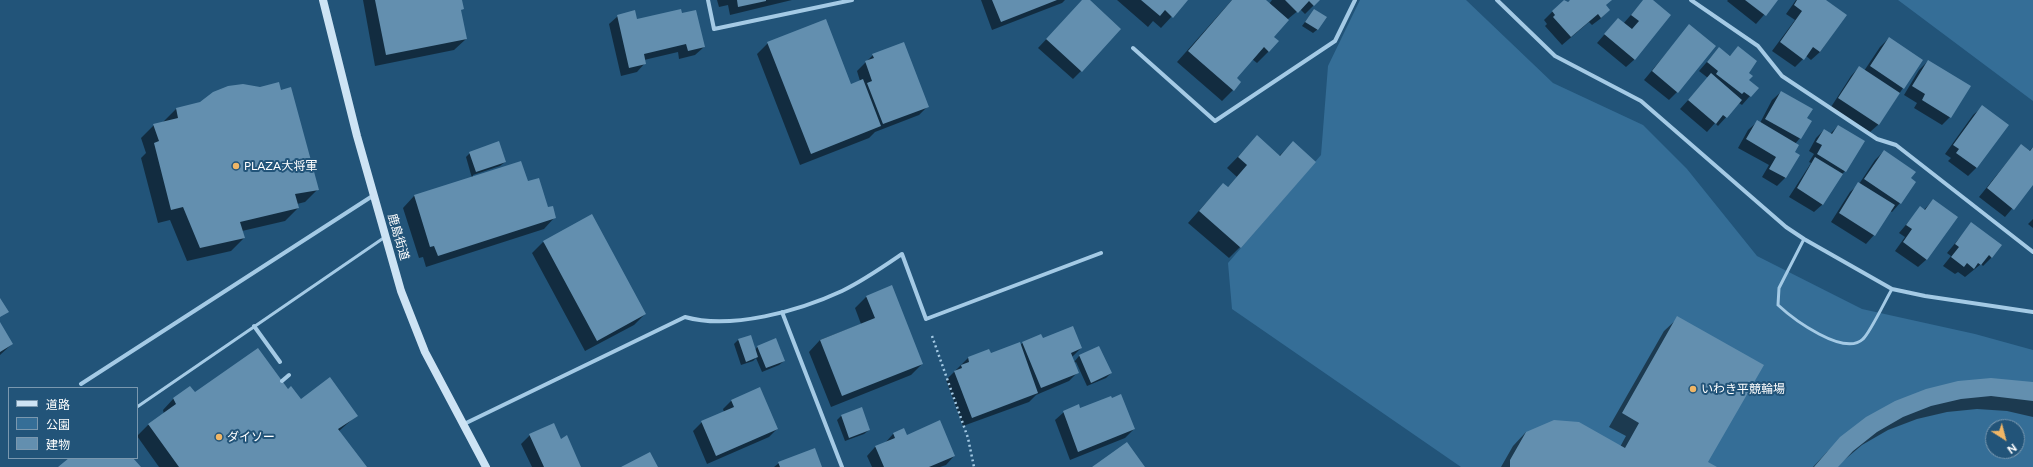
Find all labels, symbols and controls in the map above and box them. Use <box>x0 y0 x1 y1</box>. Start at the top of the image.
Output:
place label: PLAZA大将軍 <box>244 159 317 173</box>
marker: PLAZA大将軍 <box>231 161 241 171</box>
street label: 鹿島街道 <box>384 212 412 262</box>
place label: いわき平競輪場 <box>1701 382 1785 396</box>
marker: いわき平競輪場 <box>1688 384 1698 394</box>
legend <box>8 387 138 459</box>
text: 道路 <box>46 398 70 412</box>
text: 公園 <box>46 418 70 432</box>
north arrow <box>1985 419 2025 459</box>
place label: ダイソー <box>227 430 275 444</box>
marker: ダイソー <box>214 432 224 442</box>
text: 建物 <box>46 438 70 452</box>
text: N <box>2005 441 2019 456</box>

